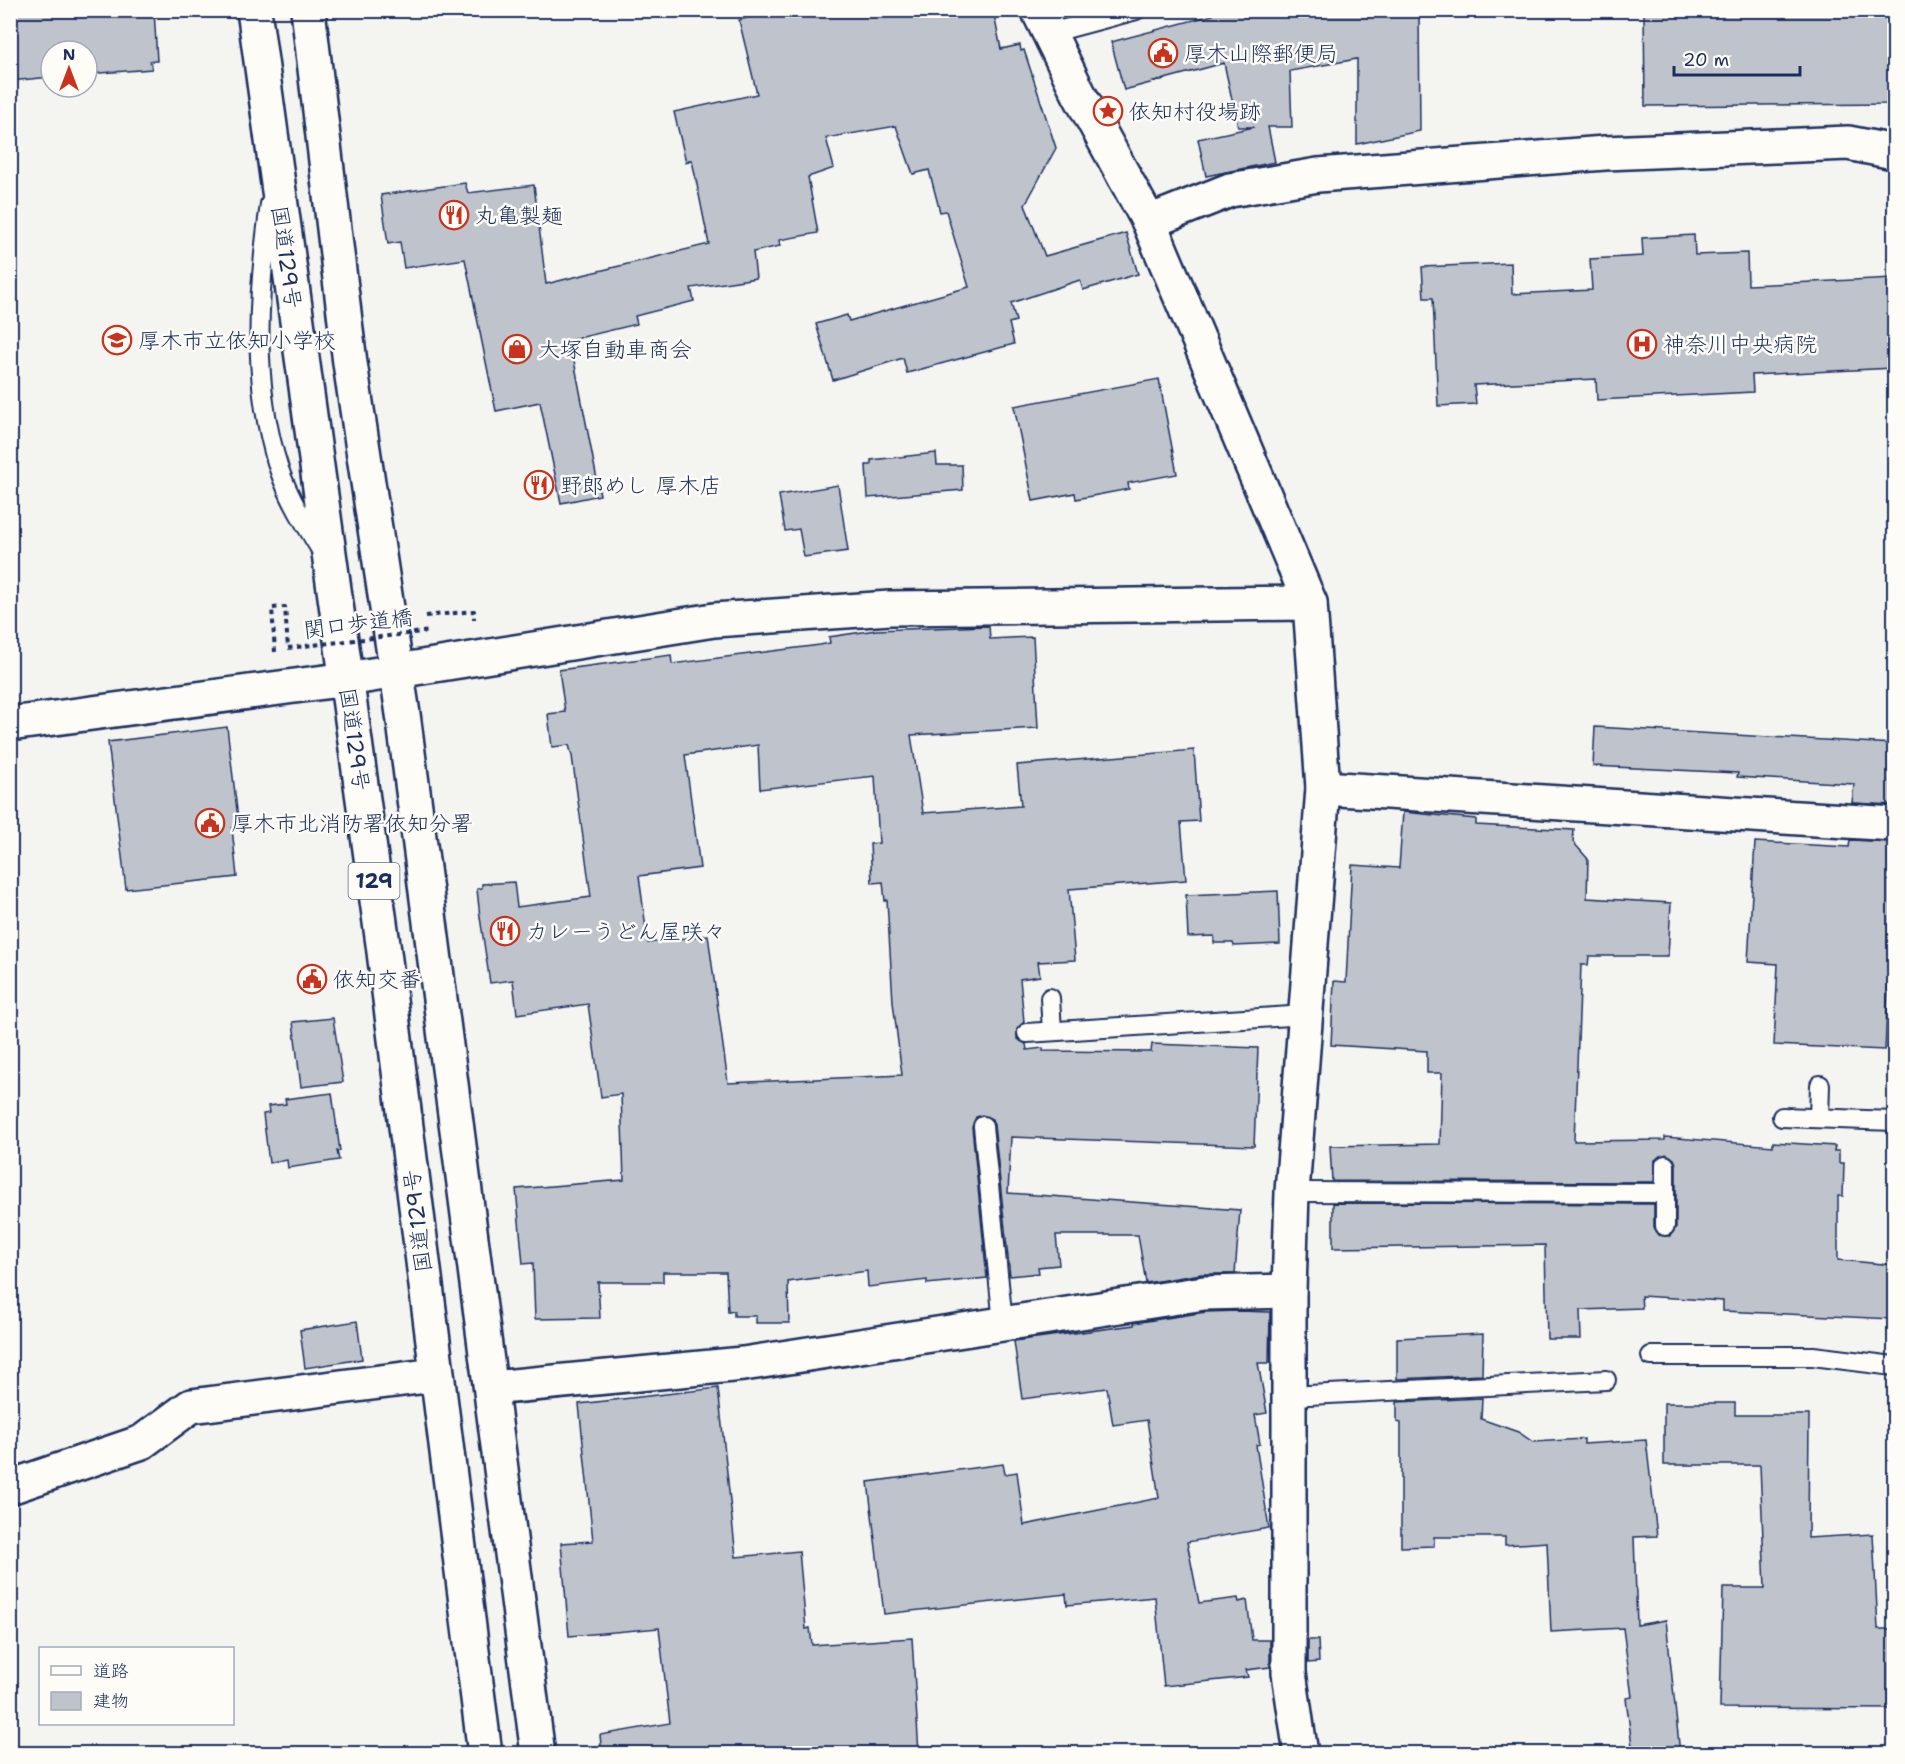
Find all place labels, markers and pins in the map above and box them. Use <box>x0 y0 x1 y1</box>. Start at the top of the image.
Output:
public building icon: 厚木山際郵便局 <box>1147 37 1179 69</box>
place label: 厚木山際郵便局 <box>1184 39 1338 68</box>
place icon: 依知村役場跡 <box>1092 95 1124 127</box>
place label: 依知村役場跡 <box>1129 97 1261 126</box>
restaurant icon: 丸亀製麺 <box>438 199 470 231</box>
place label: 丸亀製麺 <box>475 201 563 230</box>
school or university icon: 厚木市立依知小学校 <box>101 324 133 356</box>
place label: 厚木市立依知小学校 <box>138 326 336 355</box>
hospital icon: 神奈川中央病院 <box>1626 328 1658 360</box>
place label: 神奈川中央病院 <box>1663 330 1817 359</box>
shop icon: 大塚自動車商会 <box>501 333 533 365</box>
place label: 大塚自動車商会 <box>538 335 692 364</box>
restaurant icon: 野郎めし 厚木店 <box>523 469 555 501</box>
place label: 野郎めし 厚木店 <box>560 471 722 500</box>
public building icon: 厚木市北消防署依知分署 <box>194 807 226 839</box>
place label: 厚木市北消防署依知分署 <box>231 809 473 838</box>
restaurant icon: カレーうどん屋咲々 <box>489 915 521 947</box>
place label: カレーうどん屋咲々 <box>526 917 725 946</box>
public building icon: 依知交番 <box>296 963 328 995</box>
place label: 依知交番 <box>333 965 421 994</box>

